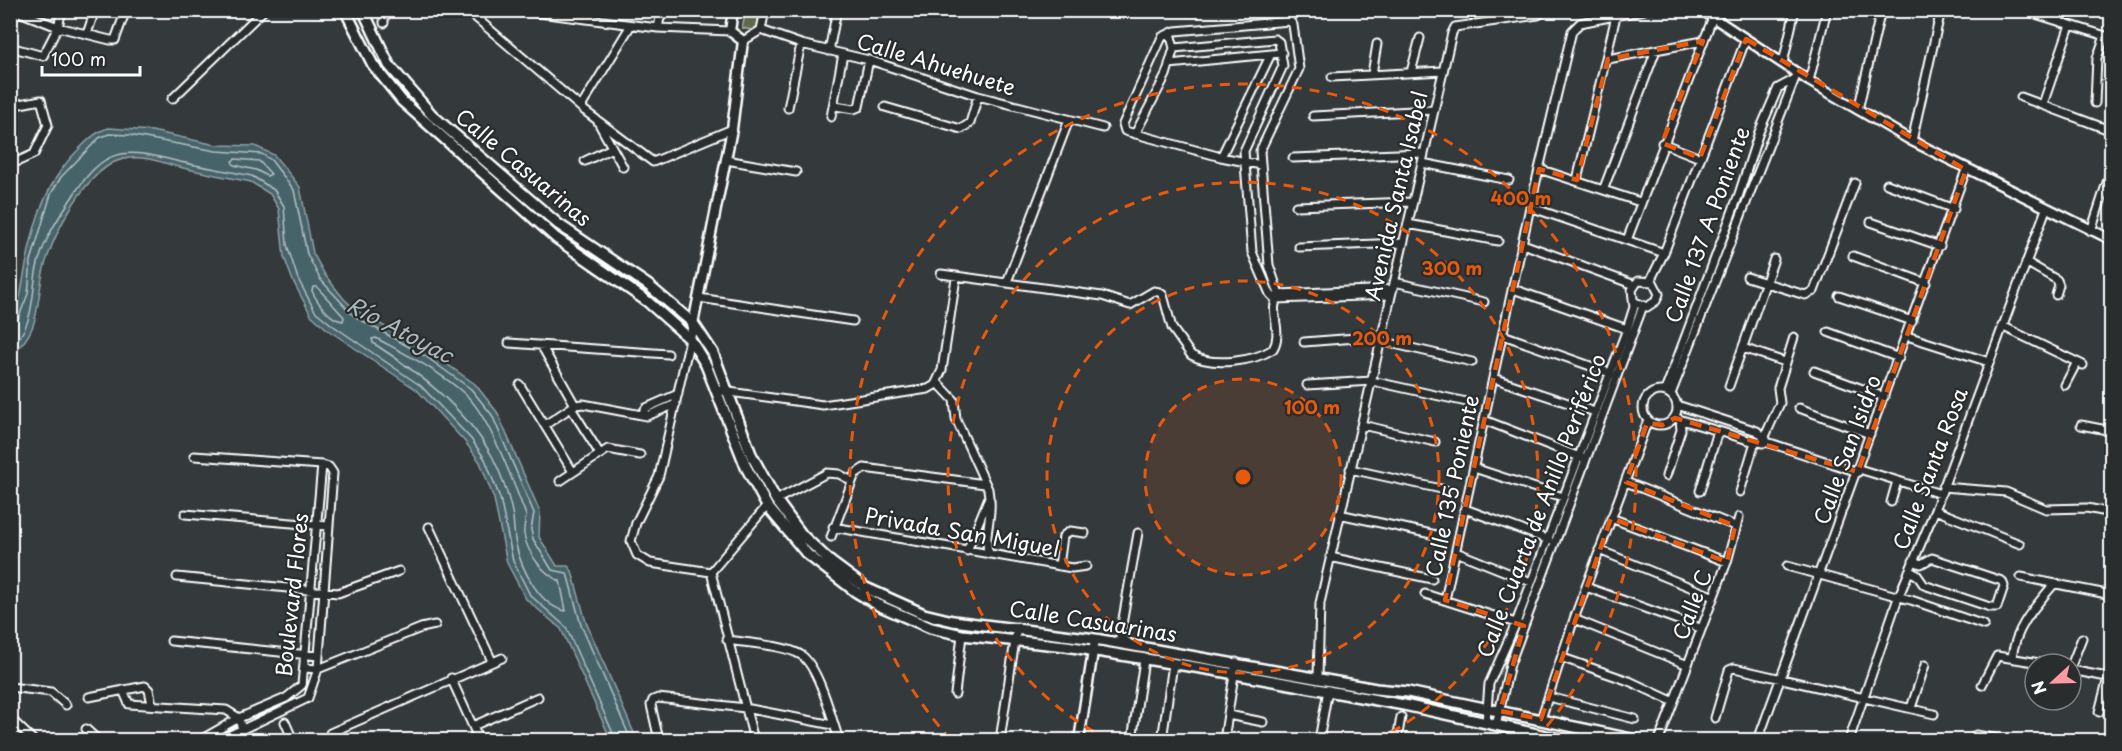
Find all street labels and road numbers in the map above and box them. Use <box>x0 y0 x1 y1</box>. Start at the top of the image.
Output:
street label: Calle Ahuehuete <box>853 24 1020 102</box>
street label: Avenida Santa Isabel <box>1355 88 1435 303</box>
street label: Calle Casuarinas <box>449 100 599 233</box>
street label: Calle 137 A Poniente <box>1656 121 1757 327</box>
street label: Calle Cuarta de Anillo Periférico <box>1467 349 1613 662</box>
street label: Calle San Isidro <box>1804 370 1888 529</box>
street label: Calle Santa Rosa <box>1883 383 1975 554</box>
street label: Calle 135 Poniente <box>1416 391 1486 580</box>
street label: Privada San Miguel <box>863 498 1062 564</box>
street label: Boulevard Flores <box>266 511 316 678</box>
street label: Calle C <box>1663 564 1719 644</box>
street label: Calle Casuarinas <box>1007 591 1179 649</box>

